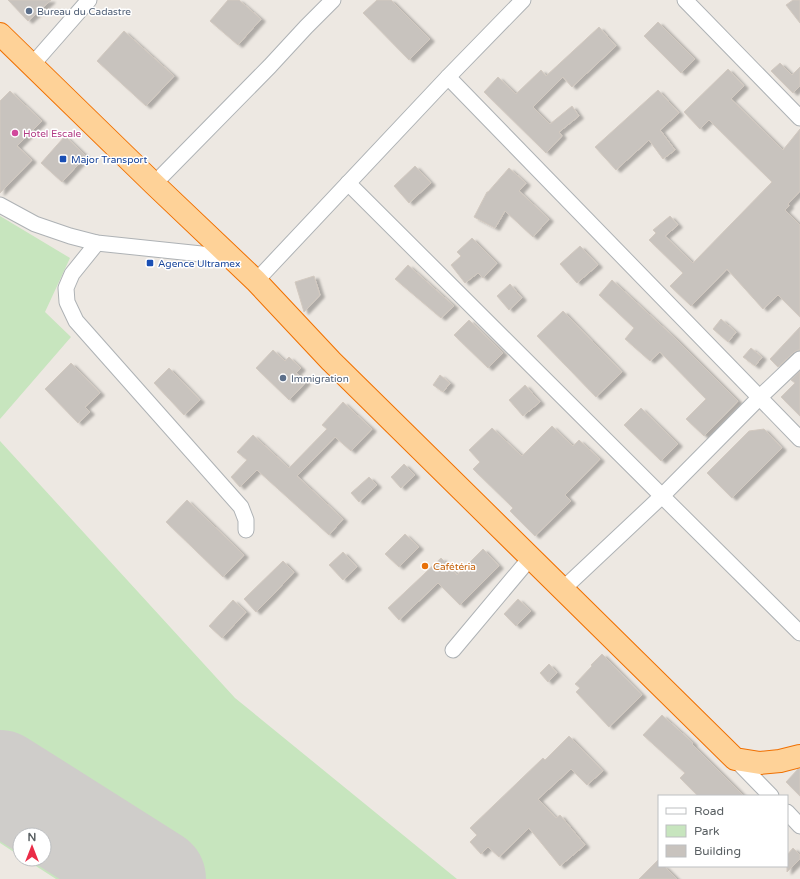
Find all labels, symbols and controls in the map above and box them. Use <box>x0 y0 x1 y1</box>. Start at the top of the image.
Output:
marker: Bureau du Cadastre <box>24 6 34 16</box>
place label: Bureau du Cadastre <box>37 6 131 18</box>
marker: Hotel Escale <box>10 128 20 138</box>
place label: Hotel Escale <box>23 128 82 140</box>
marker: Major Transport <box>58 154 68 164</box>
place label: Major Transport <box>71 154 147 166</box>
marker: Agence Ultramex <box>145 258 155 268</box>
place label: Agence Ultramex <box>158 258 240 270</box>
marker: Immigration <box>278 373 288 383</box>
place label: Immigration <box>291 373 349 385</box>
marker: Cafétéria <box>420 561 430 571</box>
place label: Cafétéria <box>433 561 476 573</box>
legend <box>658 795 788 867</box>
text: Road <box>694 804 724 818</box>
text: Park <box>694 824 720 838</box>
north arrow <box>12 827 52 867</box>
text: N <box>28 831 36 844</box>
text: Building <box>694 844 741 858</box>

